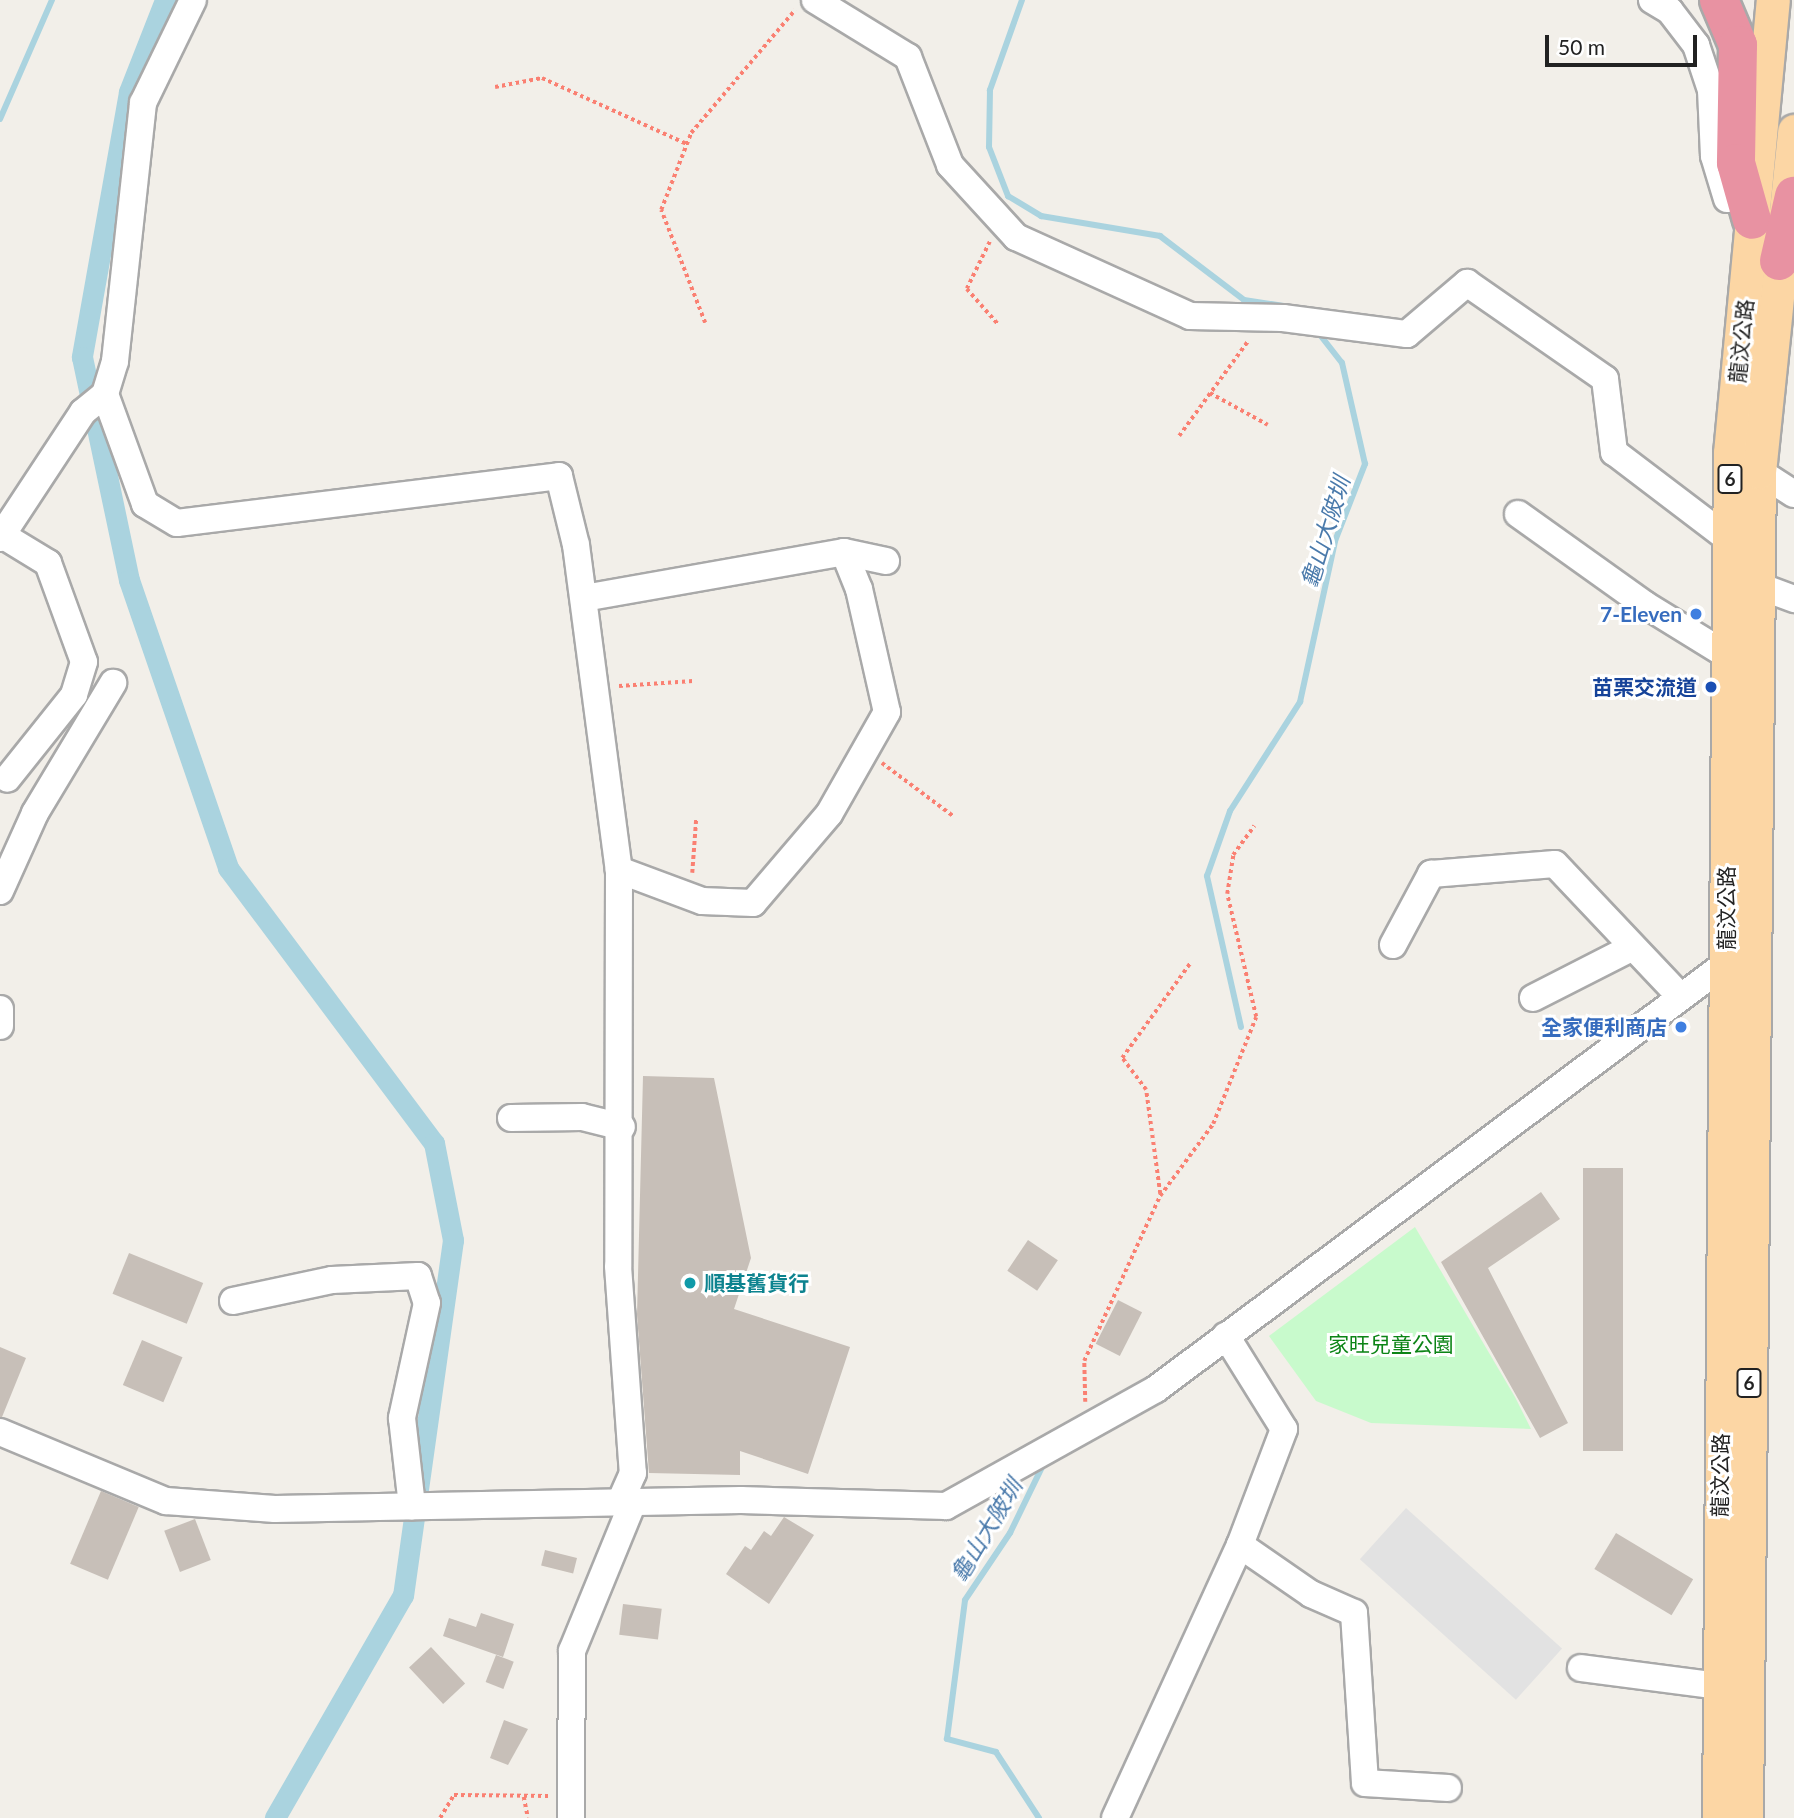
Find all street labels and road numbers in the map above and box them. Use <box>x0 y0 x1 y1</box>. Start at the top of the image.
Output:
street label: 龍汶公路 <box>1724 298 1758 384</box>
road number: 6 <box>1716 464 1744 494</box>
street label: 龍汶公路 <box>1713 866 1739 950</box>
road number: 6 <box>1735 1368 1763 1399</box>
street label: 龍汶公路 <box>1707 1433 1733 1517</box>

